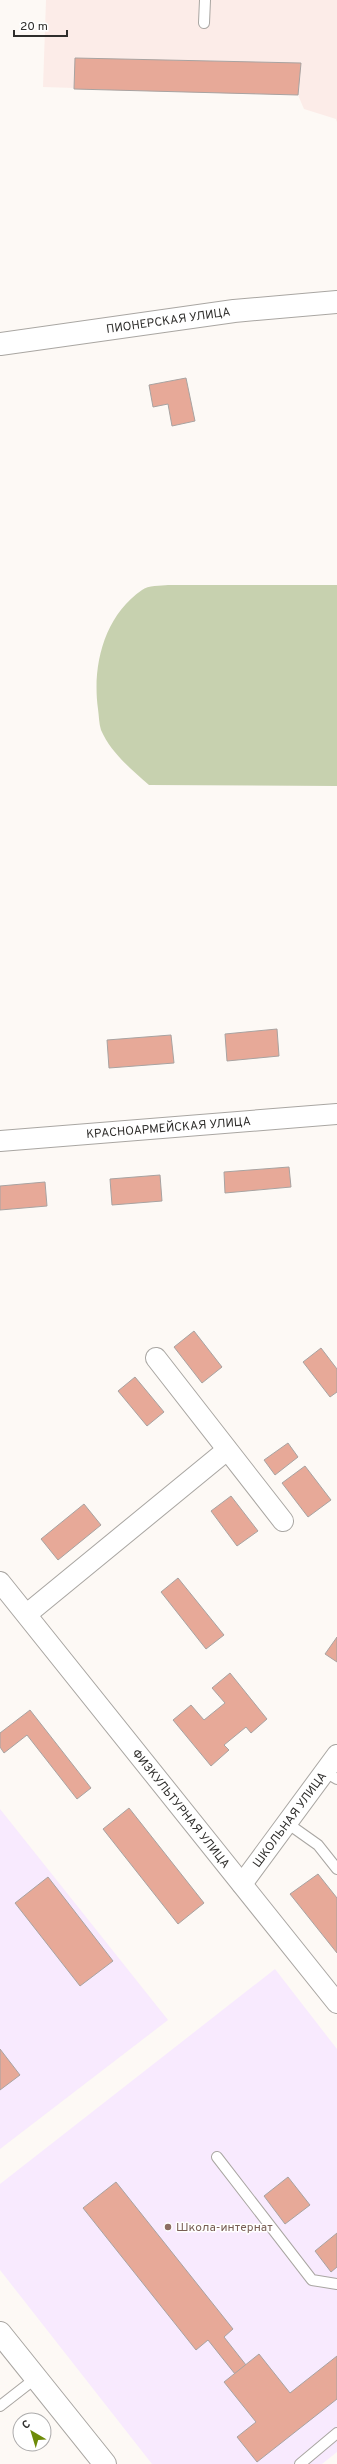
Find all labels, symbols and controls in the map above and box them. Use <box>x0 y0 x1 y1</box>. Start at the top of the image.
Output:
scale bar <box>14 12 67 38</box>
text: 20 m <box>20 19 48 35</box>
street label: ПИОНЕРСКАЯ УЛИЦА <box>105 305 232 338</box>
street label: КРАСНОАРМЕЙСКАЯ УЛИЦА <box>86 1114 251 1143</box>
street label: ФИЗКУЛЬТУРНАЯ УЛИЦА <box>128 1746 233 1872</box>
street label: ШКОЛЬНАЯ УЛИЦА <box>250 1769 331 1871</box>
place label: Школа-интернат <box>176 2220 273 2236</box>
marker: Школа-интернат <box>163 2222 173 2232</box>
north arrow <box>12 2412 52 2452</box>
text: С <box>19 2417 34 2433</box>

